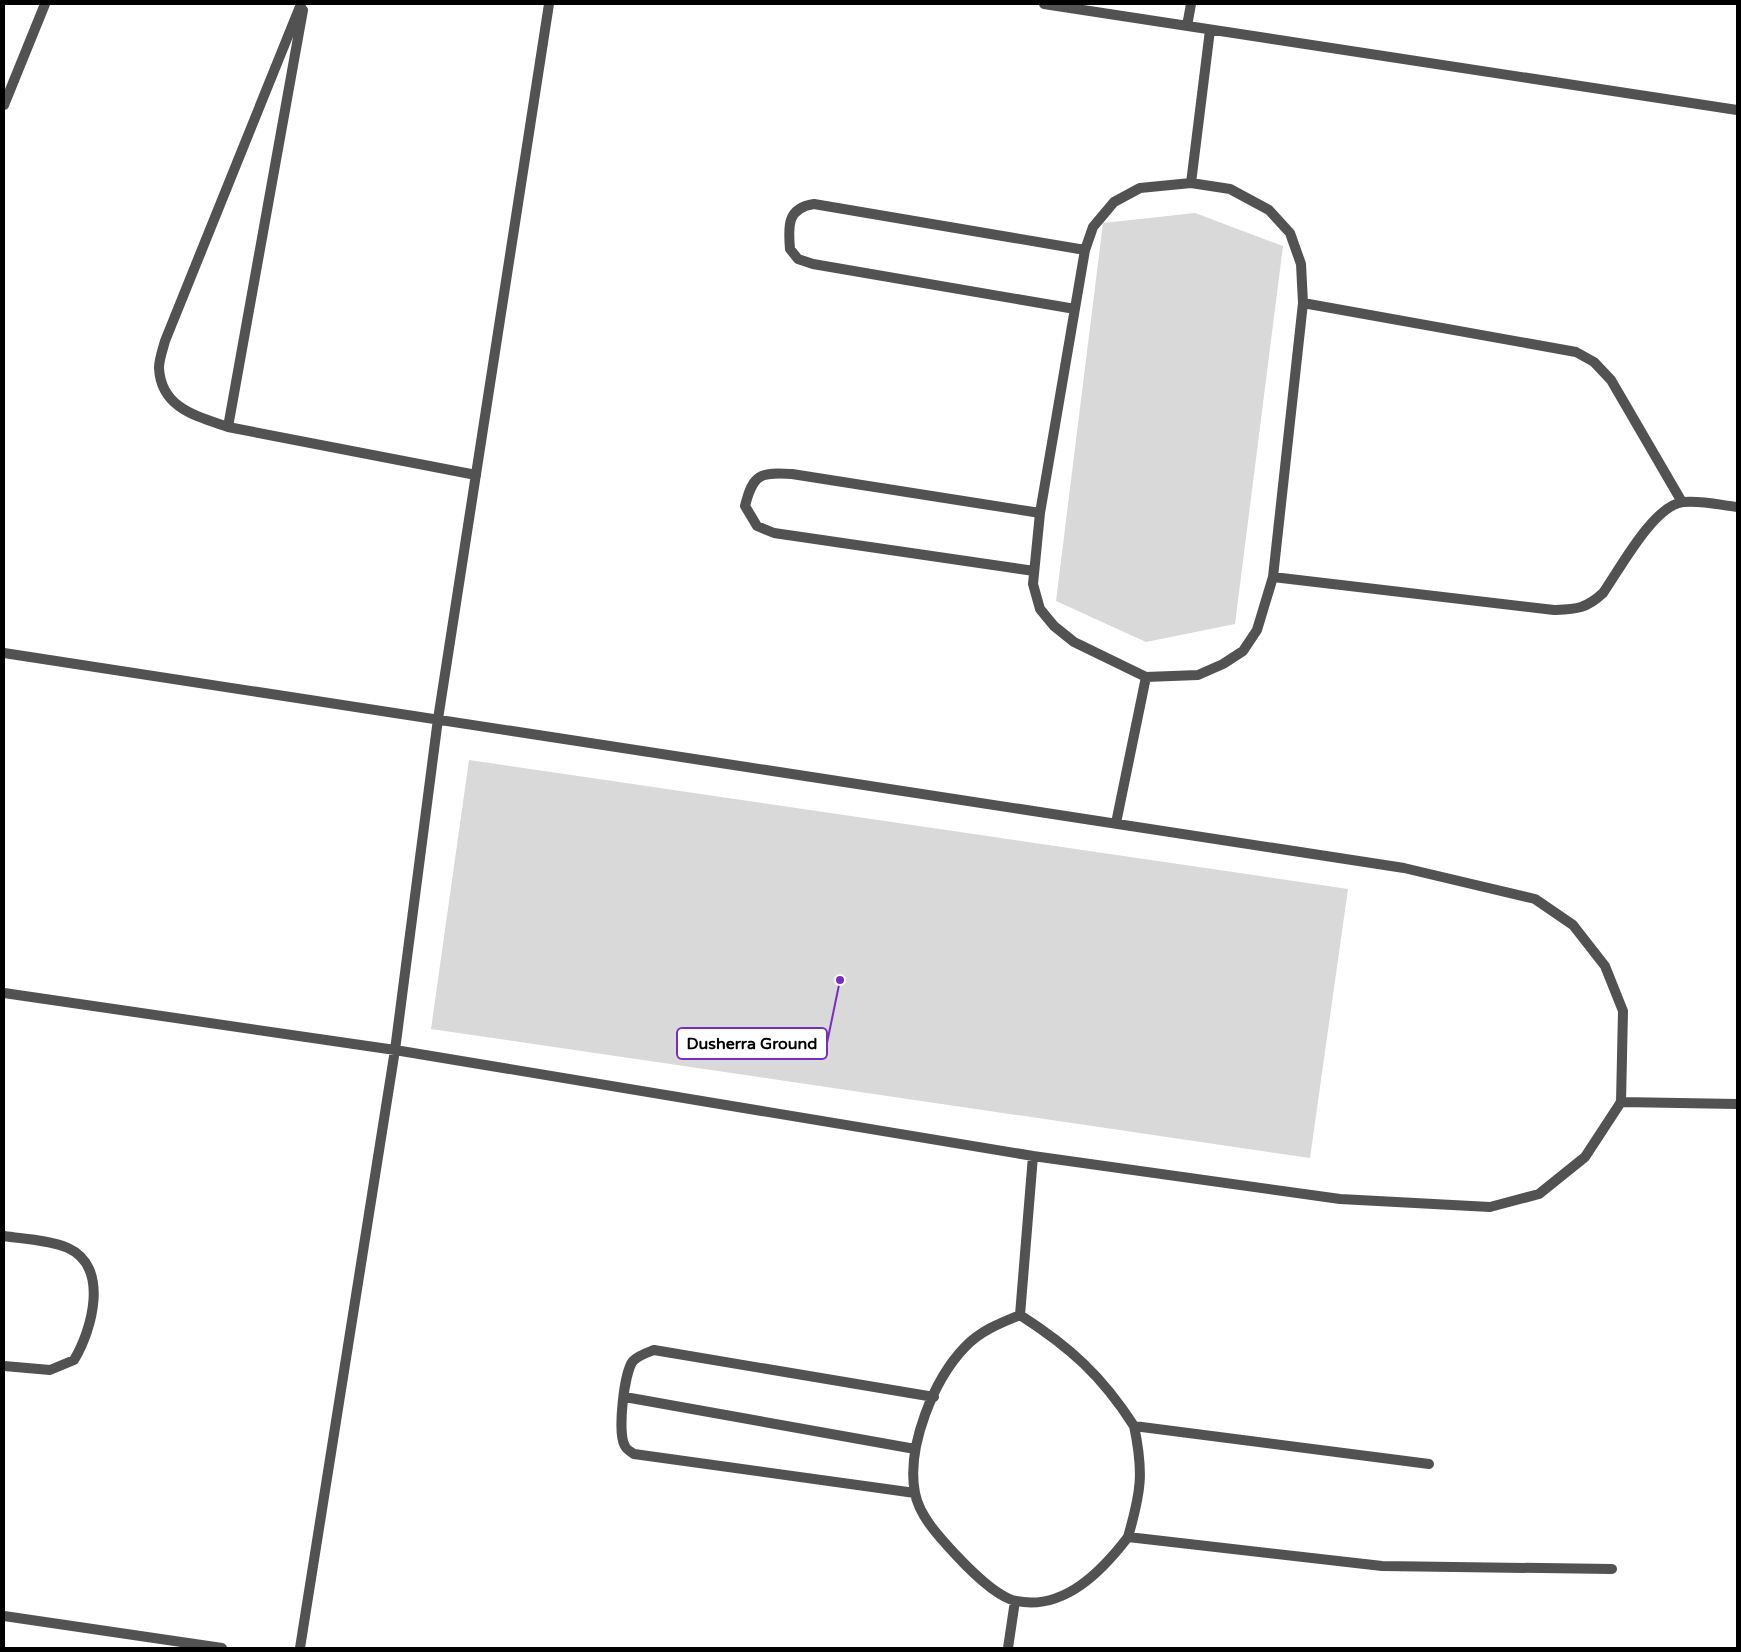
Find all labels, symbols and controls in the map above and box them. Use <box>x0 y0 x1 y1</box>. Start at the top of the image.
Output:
callout: Dusherra Ground <box>677 1028 827 1059</box>
text: Dusherra Ground <box>687 1034 817 1054</box>

